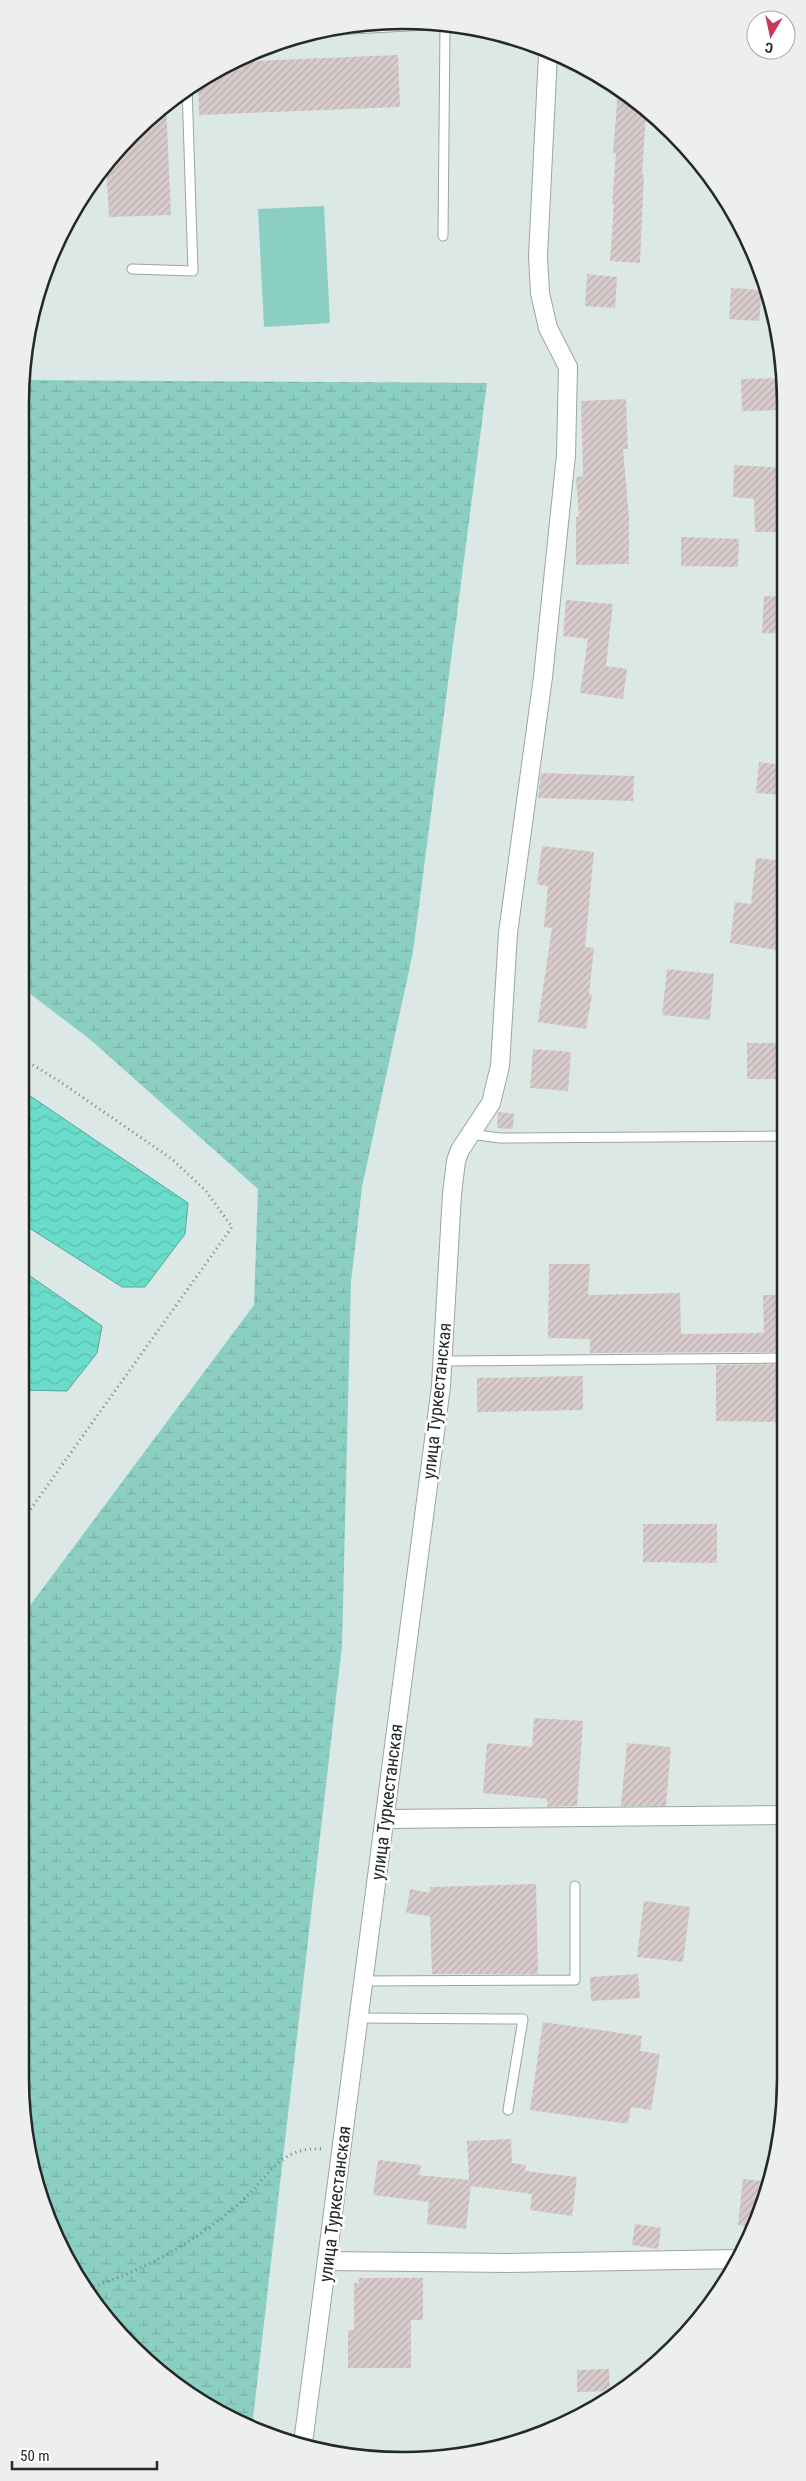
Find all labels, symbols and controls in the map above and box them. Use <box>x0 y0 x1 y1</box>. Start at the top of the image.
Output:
north arrow <box>746 10 796 60</box>
text: С <box>764 39 774 56</box>
street label: улица Туркестанская <box>418 1322 455 1480</box>
street label: улица Туркестанская <box>366 1723 407 1881</box>
street label: улица Туркестанская <box>314 2125 355 2283</box>
scale bar <box>12 2438 158 2470</box>
text: 50 m <box>20 2447 50 2465</box>

